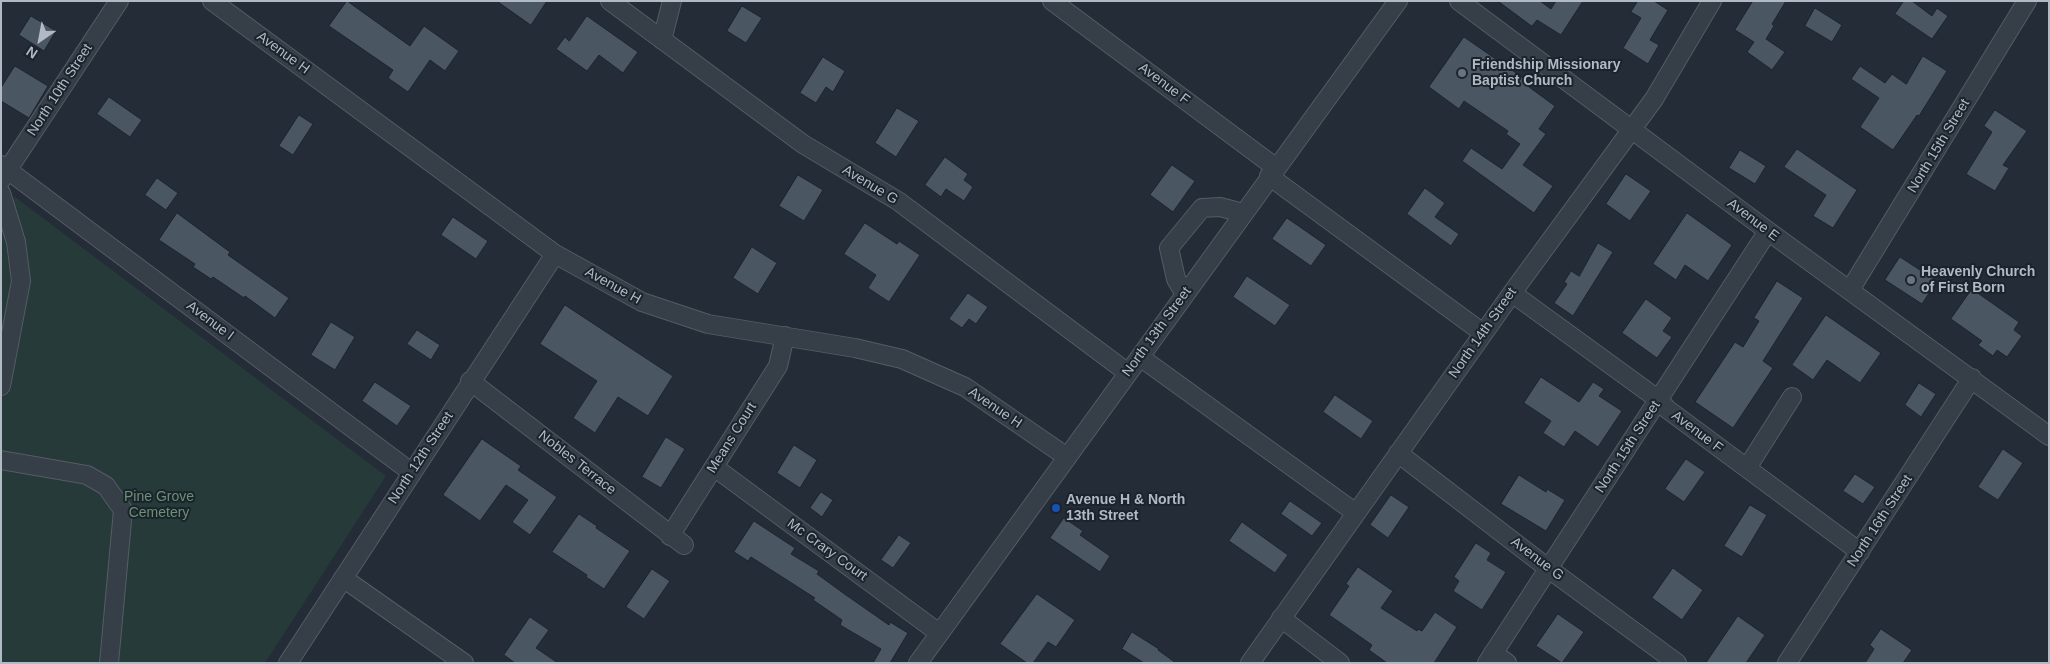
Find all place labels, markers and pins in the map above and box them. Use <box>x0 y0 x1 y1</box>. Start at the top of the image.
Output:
place label: Friendship Missionary Baptist Church <box>1472 57 1621 90</box>
marker: Friendship Missionary Baptist Church <box>1456 67 1468 79</box>
place label: Heavenly Church of First Born <box>1921 264 2035 296</box>
marker: Heavenly Church of First Born <box>1905 274 1917 286</box>
place label: Avenue H & North 13th Street <box>1066 492 1185 524</box>
marker: Avenue H & North 13th Street <box>1050 502 1062 514</box>

